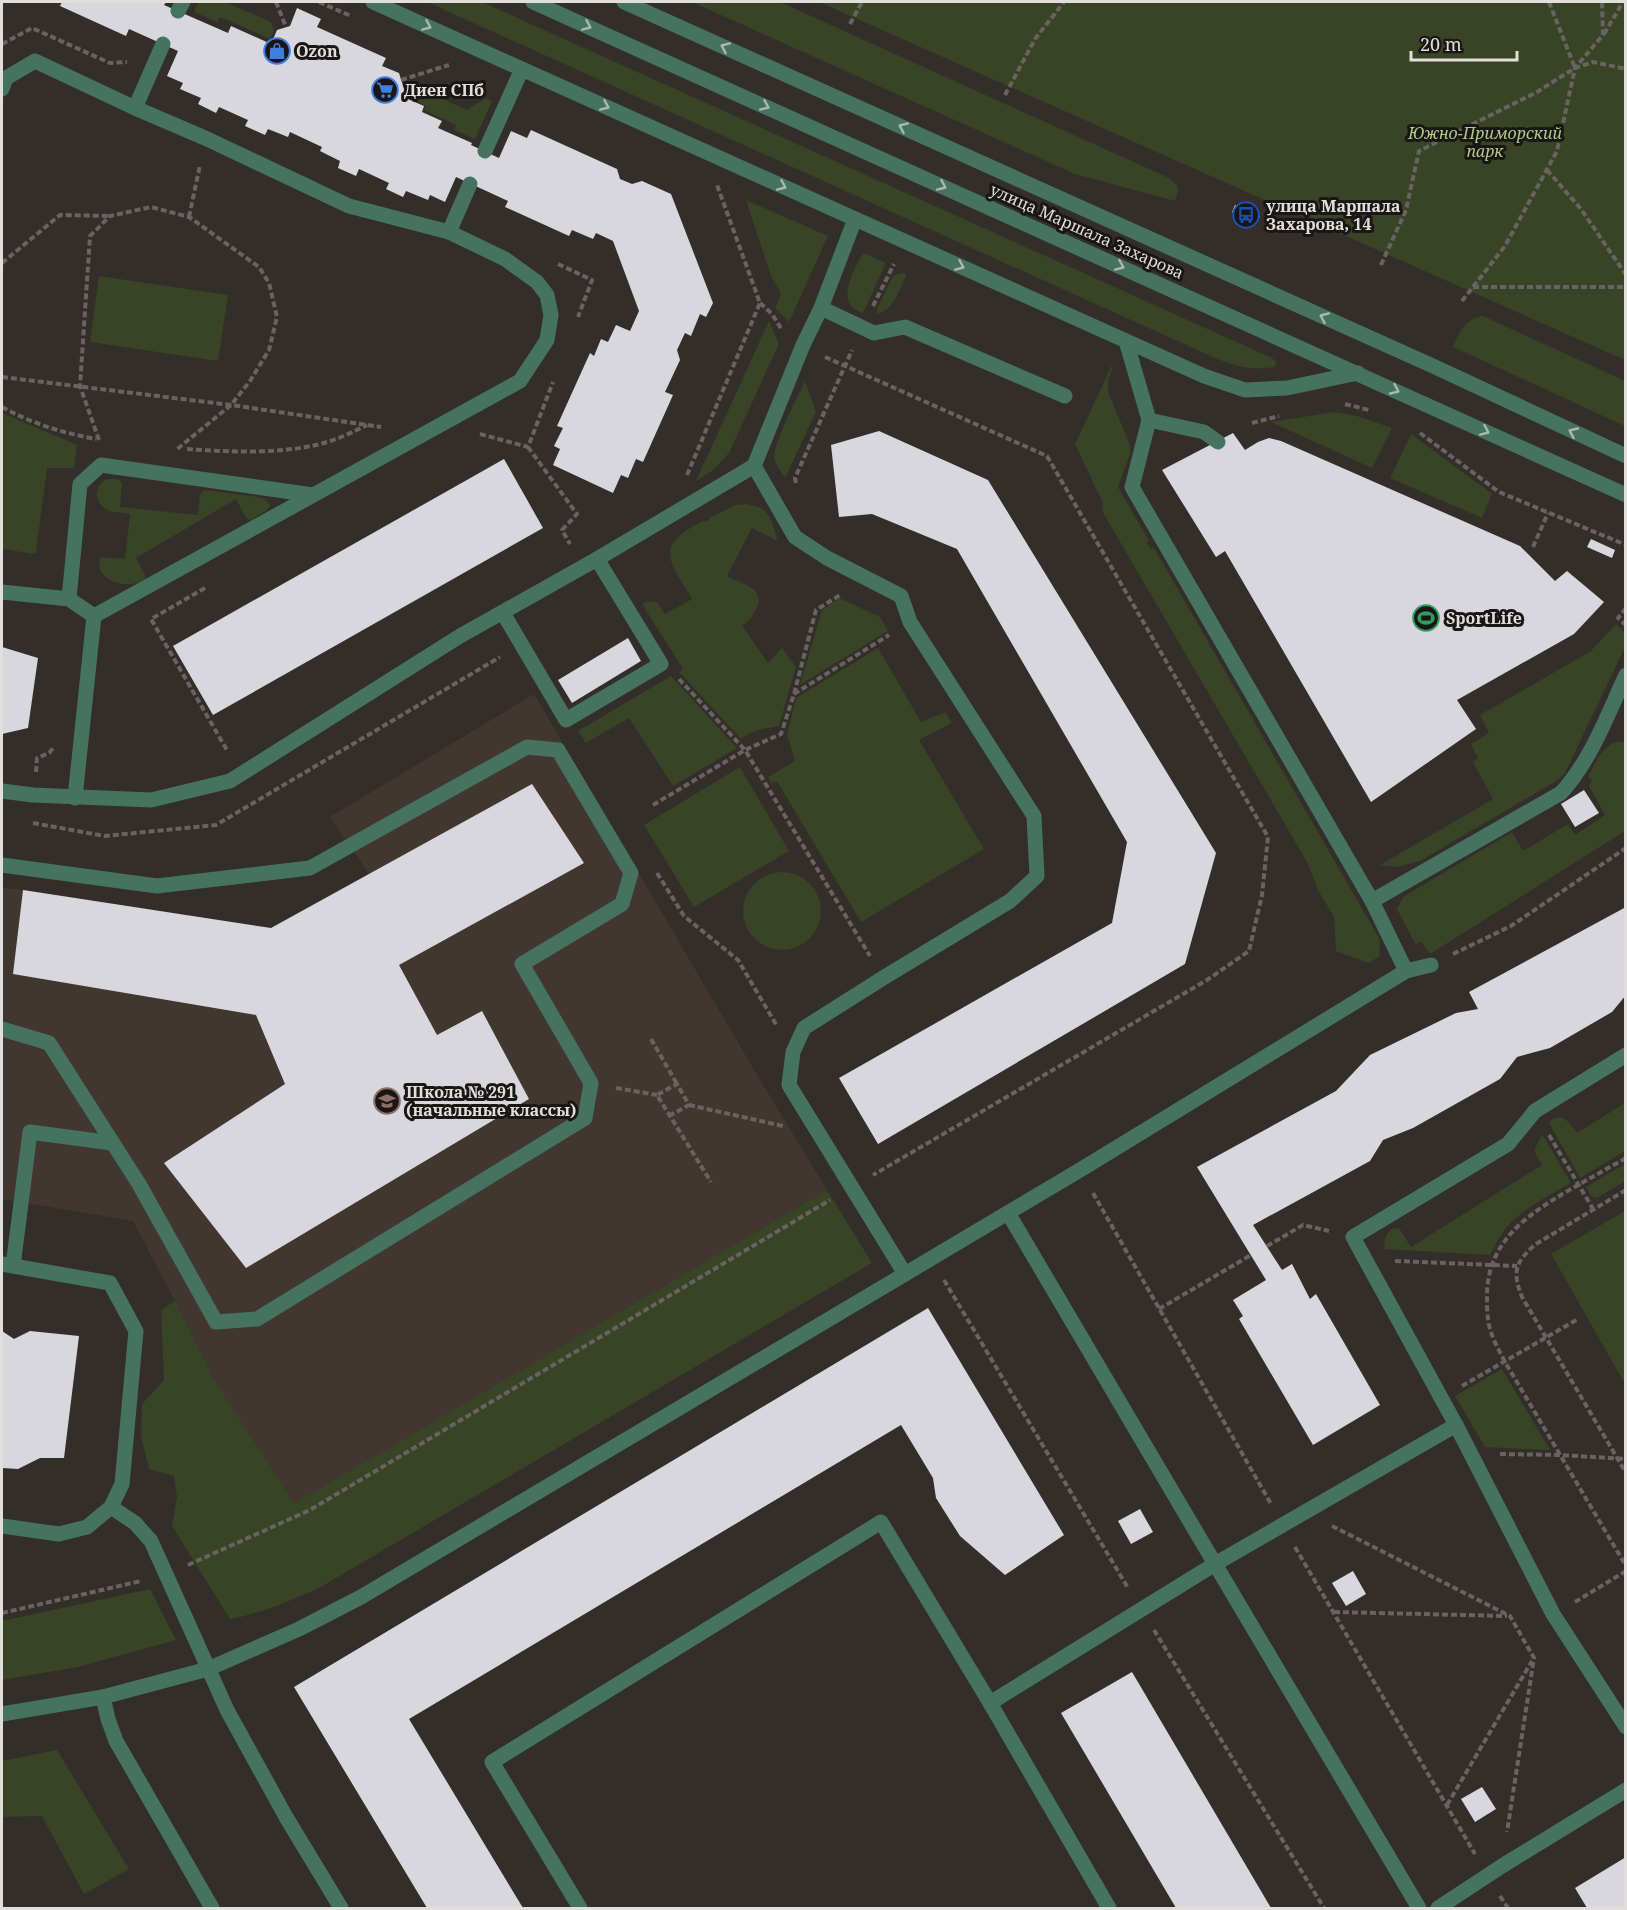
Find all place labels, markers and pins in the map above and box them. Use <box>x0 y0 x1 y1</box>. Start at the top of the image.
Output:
shop icon: Ozon <box>262 36 292 66</box>
place label: Ozon <box>296 40 338 62</box>
supermarket icon: Диен СПб <box>370 75 400 105</box>
place label: Диен СПб <box>404 79 484 101</box>
place label: улица Маршала Захарова, 14 <box>1266 195 1400 235</box>
bus stop icon: улица Маршала Захарова, 14 <box>1231 200 1261 230</box>
sports icon: SportLife <box>1411 603 1441 633</box>
place label: SportLife <box>1446 607 1522 629</box>
place label: Школа № 291 (начальные классы) <box>406 1081 576 1121</box>
school or university icon: Школа № 291 (начальные классы) <box>372 1086 402 1116</box>

